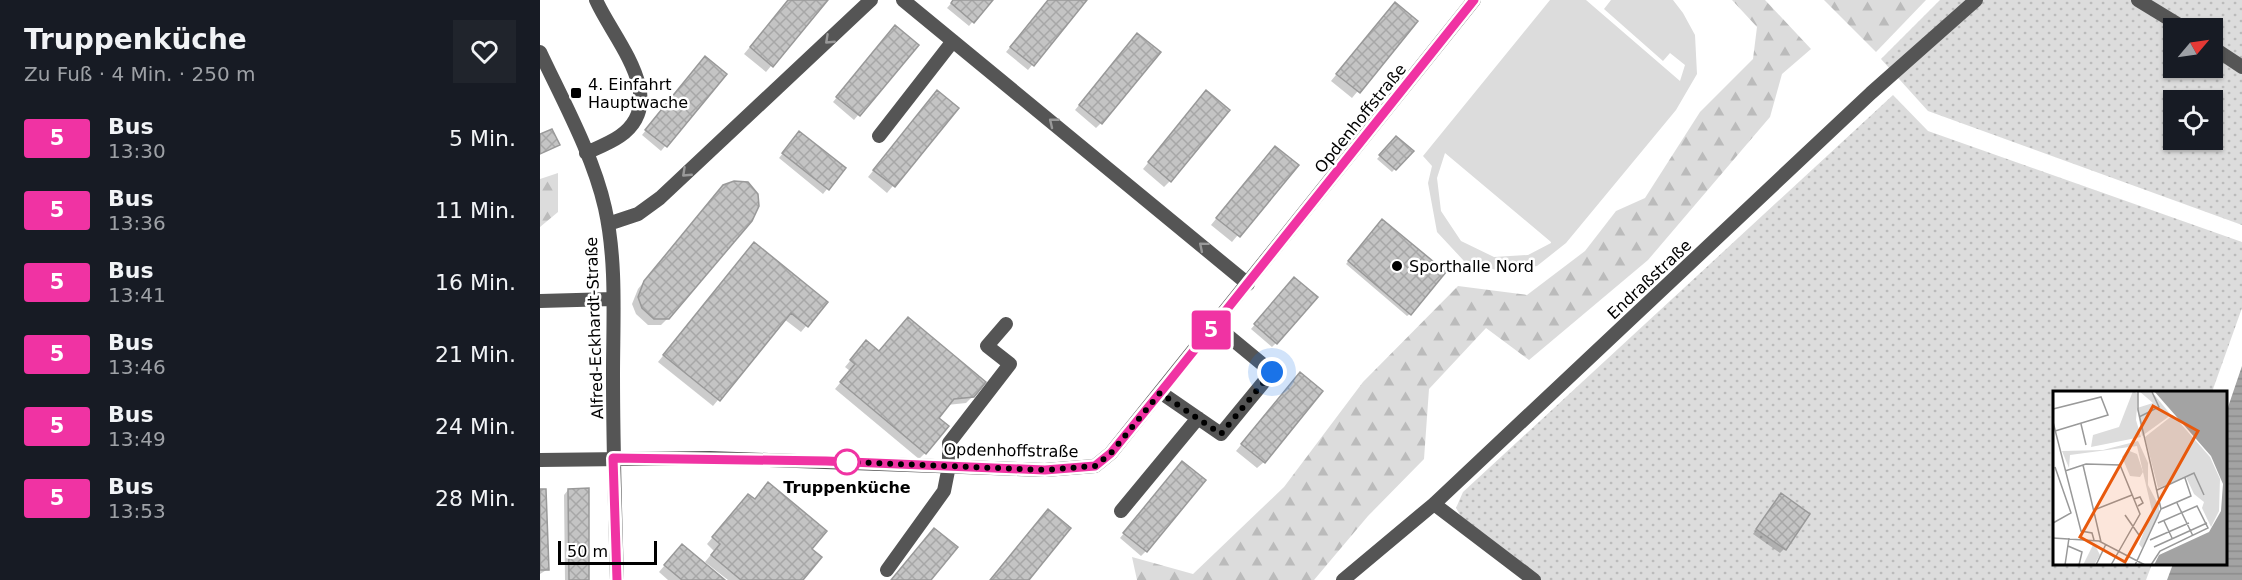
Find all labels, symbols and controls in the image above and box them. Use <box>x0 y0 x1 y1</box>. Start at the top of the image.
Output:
north arrow <box>2163 18 2223 78</box>
map controls <box>2163 18 2223 150</box>
button: heart <box>453 20 516 83</box>
text: Truppenküche <box>24 23 247 56</box>
one-way arrow <box>825 33 835 44</box>
street label: Opdenhoffstraße <box>1311 60 1410 177</box>
text: Zu Fuß · 4 Min. · 250 m <box>24 62 256 86</box>
place label: 4. Einfahrt Hauptwache <box>588 75 688 112</box>
marker: 4. Einfahrt Hauptwache <box>569 86 583 100</box>
button: locate <box>2163 90 2223 150</box>
text: Bus <box>108 114 154 139</box>
one-way arrow <box>1048 119 1059 130</box>
text: 5 <box>50 126 64 150</box>
text: 5 Min. <box>449 126 516 151</box>
text: 13:30 <box>108 139 166 163</box>
one-way arrow <box>682 166 693 177</box>
text: Bus <box>108 186 154 211</box>
text: 5 <box>50 198 64 222</box>
text: 11 Min. <box>435 198 516 223</box>
text: 13:36 <box>108 211 166 235</box>
street label: Endraßstraße <box>1603 236 1695 323</box>
street label: Alfred-Eckhardt-Straße <box>582 237 607 419</box>
one-way arrow <box>1199 242 1210 253</box>
place label: Sporthalle Nord <box>1409 257 1534 276</box>
text: Bus <box>108 258 154 283</box>
marker: Sporthalle Nord <box>1390 259 1404 273</box>
text: 5 <box>50 270 64 294</box>
text: 16 Min. <box>435 270 516 295</box>
text: 13:41 <box>108 283 166 307</box>
line badge: 5 <box>1192 310 1230 350</box>
text: 5 <box>1204 318 1218 342</box>
text: Bus <box>108 330 154 355</box>
text: 5 <box>50 342 64 366</box>
text: 21 Min. <box>435 342 516 367</box>
text: 13:46 <box>108 355 166 379</box>
your location <box>1257 357 1287 387</box>
inset map <box>2053 391 2227 565</box>
text: Bus <box>108 402 154 427</box>
text: 5 <box>50 414 64 438</box>
text: 24 Min. <box>435 414 516 439</box>
text: 13:49 <box>108 427 166 451</box>
street label: Opdenhoffstraße <box>943 440 1079 461</box>
marker: Truppenküche <box>834 449 860 475</box>
text: Bus <box>108 474 154 499</box>
place label: Truppenküche <box>783 478 911 497</box>
text: 5 <box>50 486 64 510</box>
text: 28 Min. <box>435 486 516 511</box>
text: 13:53 <box>108 499 166 523</box>
scale bar <box>558 538 657 566</box>
text: 50 m <box>567 542 608 561</box>

